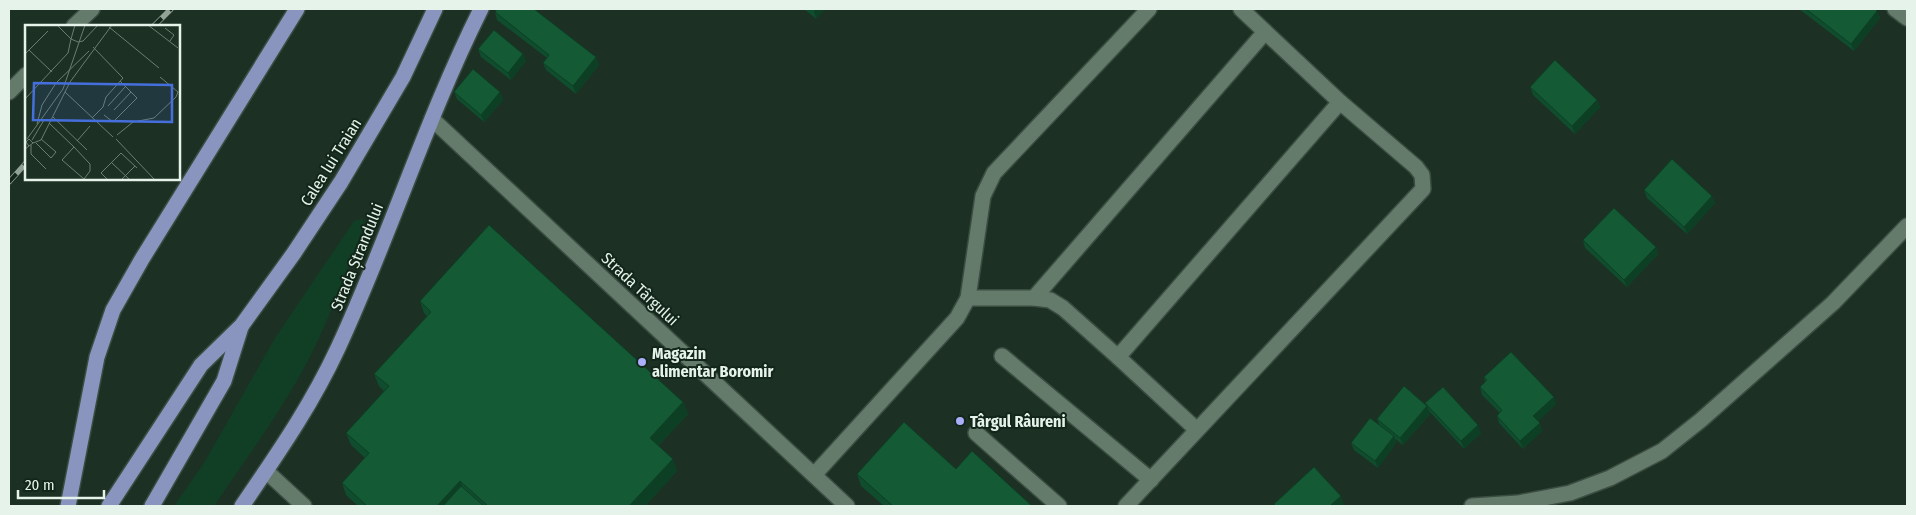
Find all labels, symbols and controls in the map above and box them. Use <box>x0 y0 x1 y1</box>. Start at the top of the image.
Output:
inset map <box>25 25 180 180</box>
street label: Calea lui Traian <box>297 115 365 209</box>
street label: Strada Ștrandului <box>327 200 388 314</box>
street label: Strada Târgului <box>598 248 682 330</box>
place label: Magazin alimentar Boromir <box>652 344 773 381</box>
marker: Magazin alimentar Boromir <box>636 356 648 368</box>
place label: Târgul Râureni <box>970 412 1066 431</box>
marker: Târgul Râureni <box>954 415 966 427</box>
scale bar <box>18 468 104 500</box>
text: 20 m <box>25 476 55 494</box>

